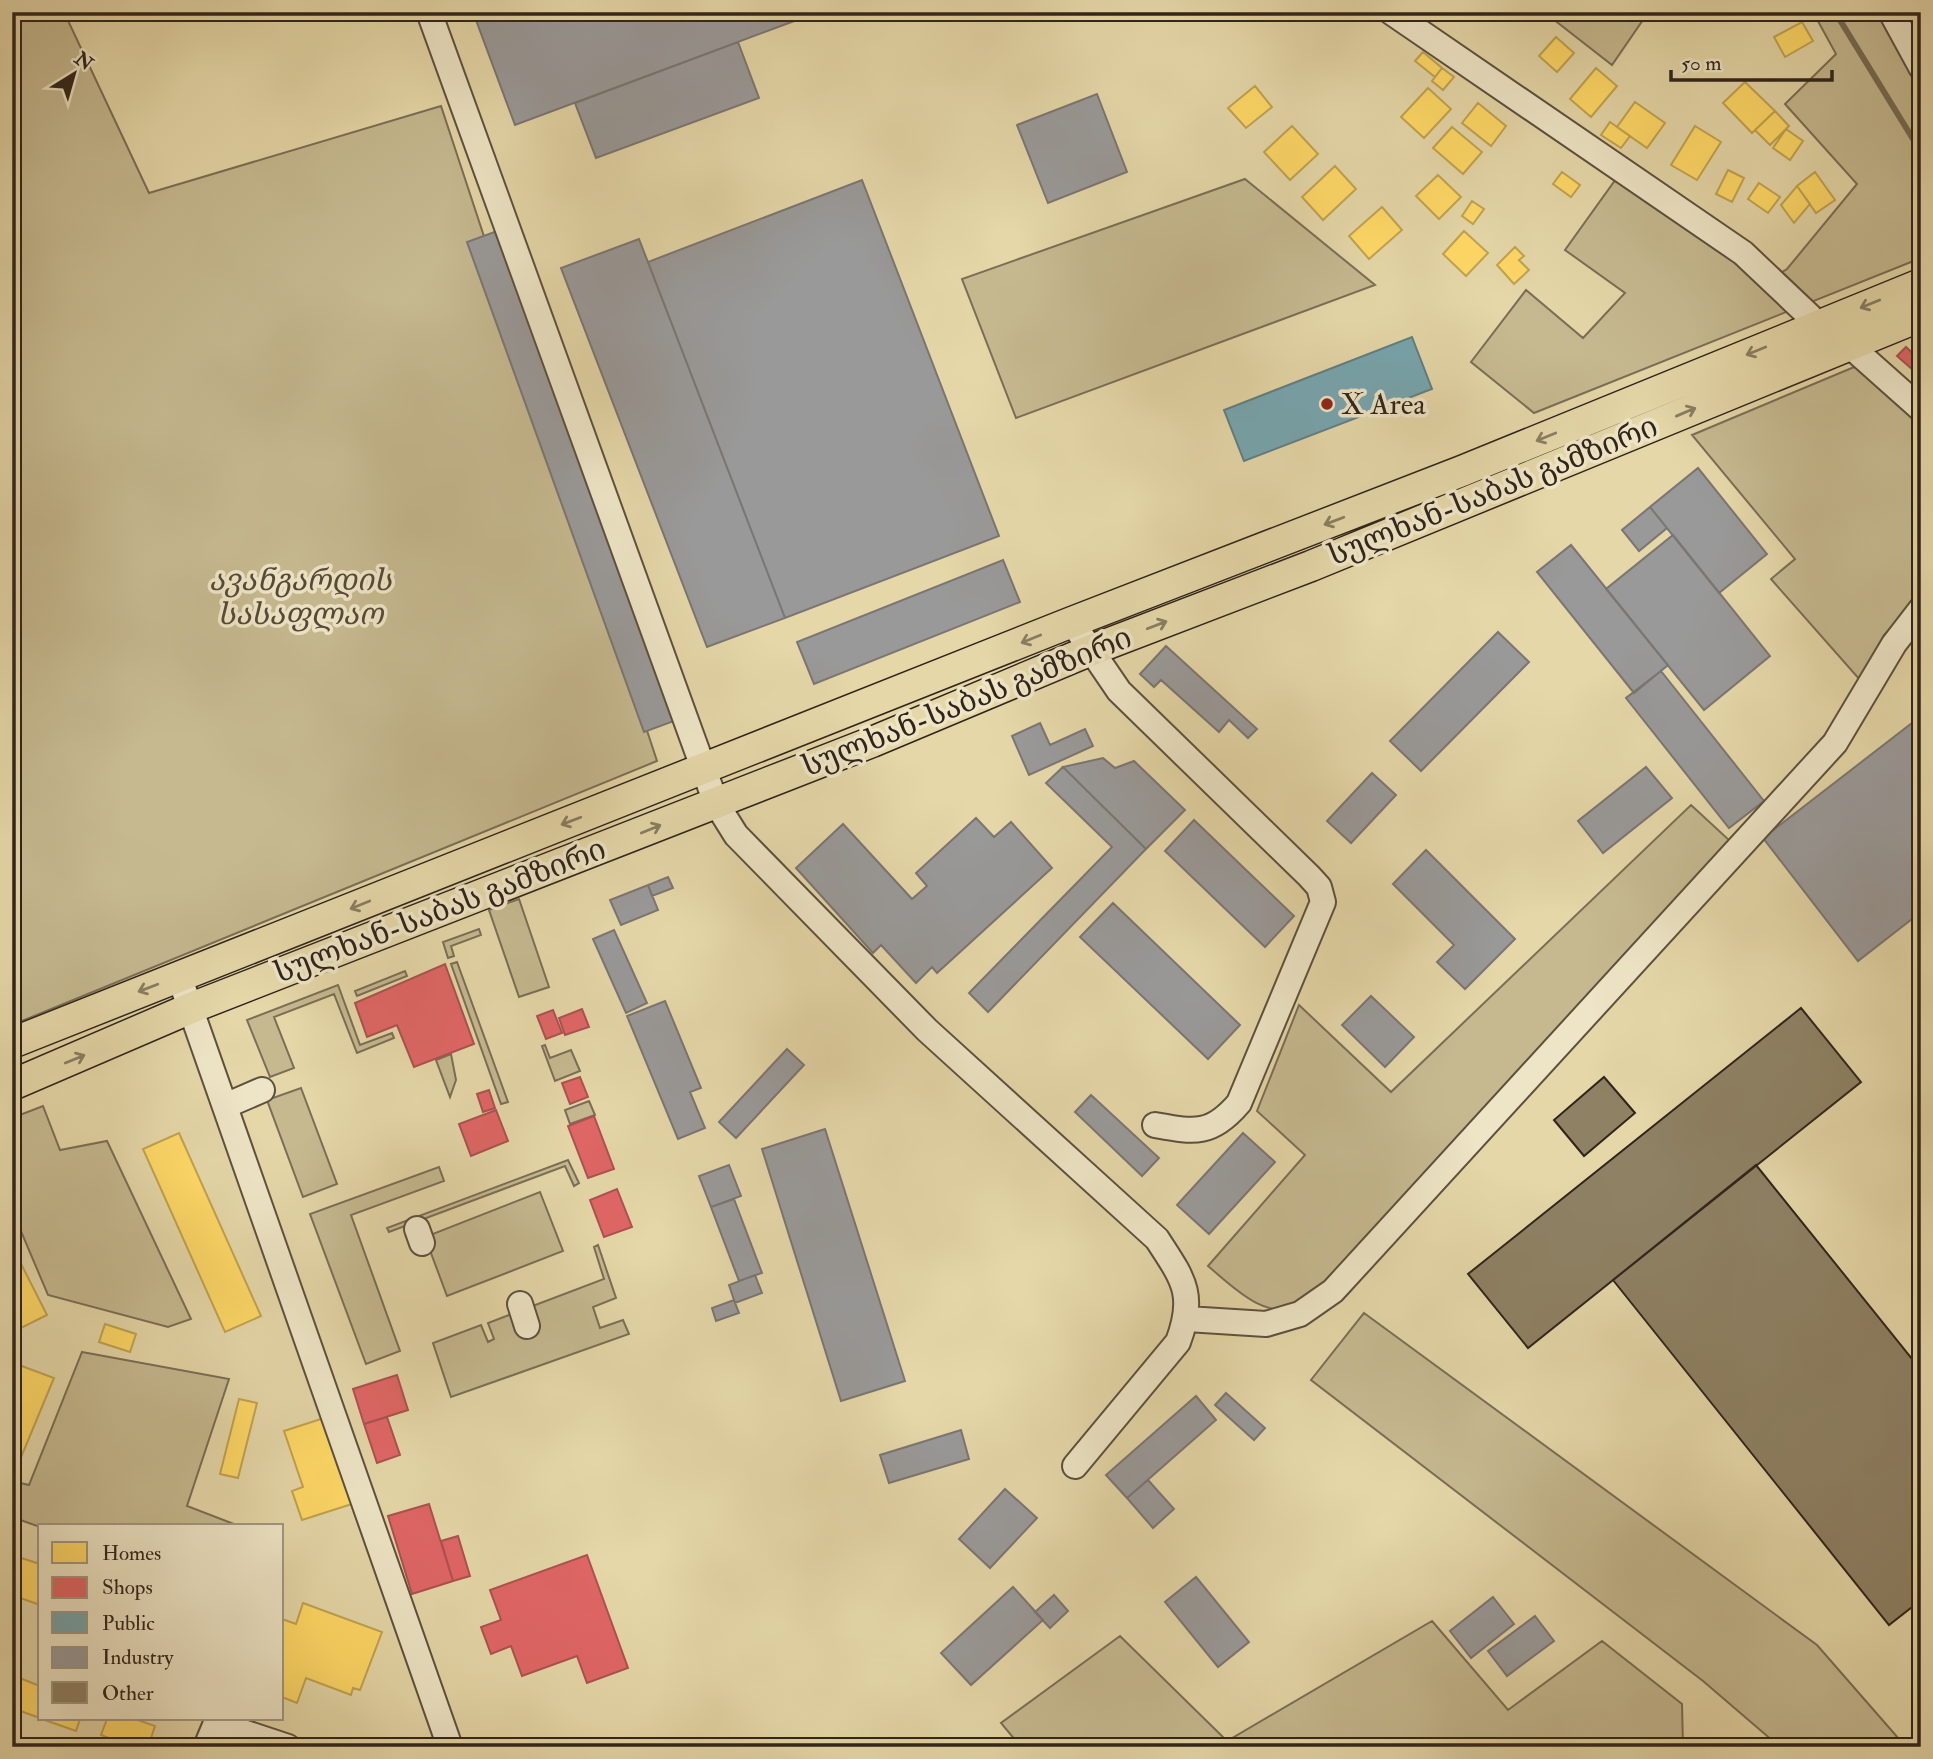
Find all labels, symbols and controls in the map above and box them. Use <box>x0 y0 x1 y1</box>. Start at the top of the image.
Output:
north arrow <box>38 38 108 108</box>
scale bar <box>1671 38 1832 82</box>
text: N <box>69 46 98 77</box>
text: 50 m <box>1681 50 1722 77</box>
one-way arrow <box>1860 299 1881 312</box>
one-way arrow <box>1746 345 1768 358</box>
place label: X Area <box>1341 386 1426 423</box>
marker: X Area <box>1319 396 1335 412</box>
one-way arrow <box>1675 405 1696 418</box>
street label: სულხან-საბას გამზირი <box>1323 408 1663 574</box>
one-way arrow <box>1535 431 1557 444</box>
one-way arrow <box>1324 515 1346 528</box>
park label: ავანგარდის სასაფლაო <box>208 562 392 633</box>
one-way arrow <box>1145 617 1167 630</box>
street label: სულხან-საბას გამზირი <box>797 619 1137 785</box>
one-way arrow <box>1020 633 1042 646</box>
one-way arrow <box>561 815 583 828</box>
one-way arrow <box>639 822 661 835</box>
street label: სულხან-საბას გამზირი <box>269 831 611 991</box>
one-way arrow <box>349 899 371 912</box>
one-way arrow <box>138 983 160 996</box>
one-way arrow <box>64 1051 86 1064</box>
legend <box>38 1524 284 1720</box>
text: Homes <box>102 1540 161 1567</box>
text: Shops <box>102 1574 153 1601</box>
text: Public <box>102 1610 155 1637</box>
text: Industry <box>102 1644 174 1671</box>
text: Other <box>102 1680 154 1707</box>

